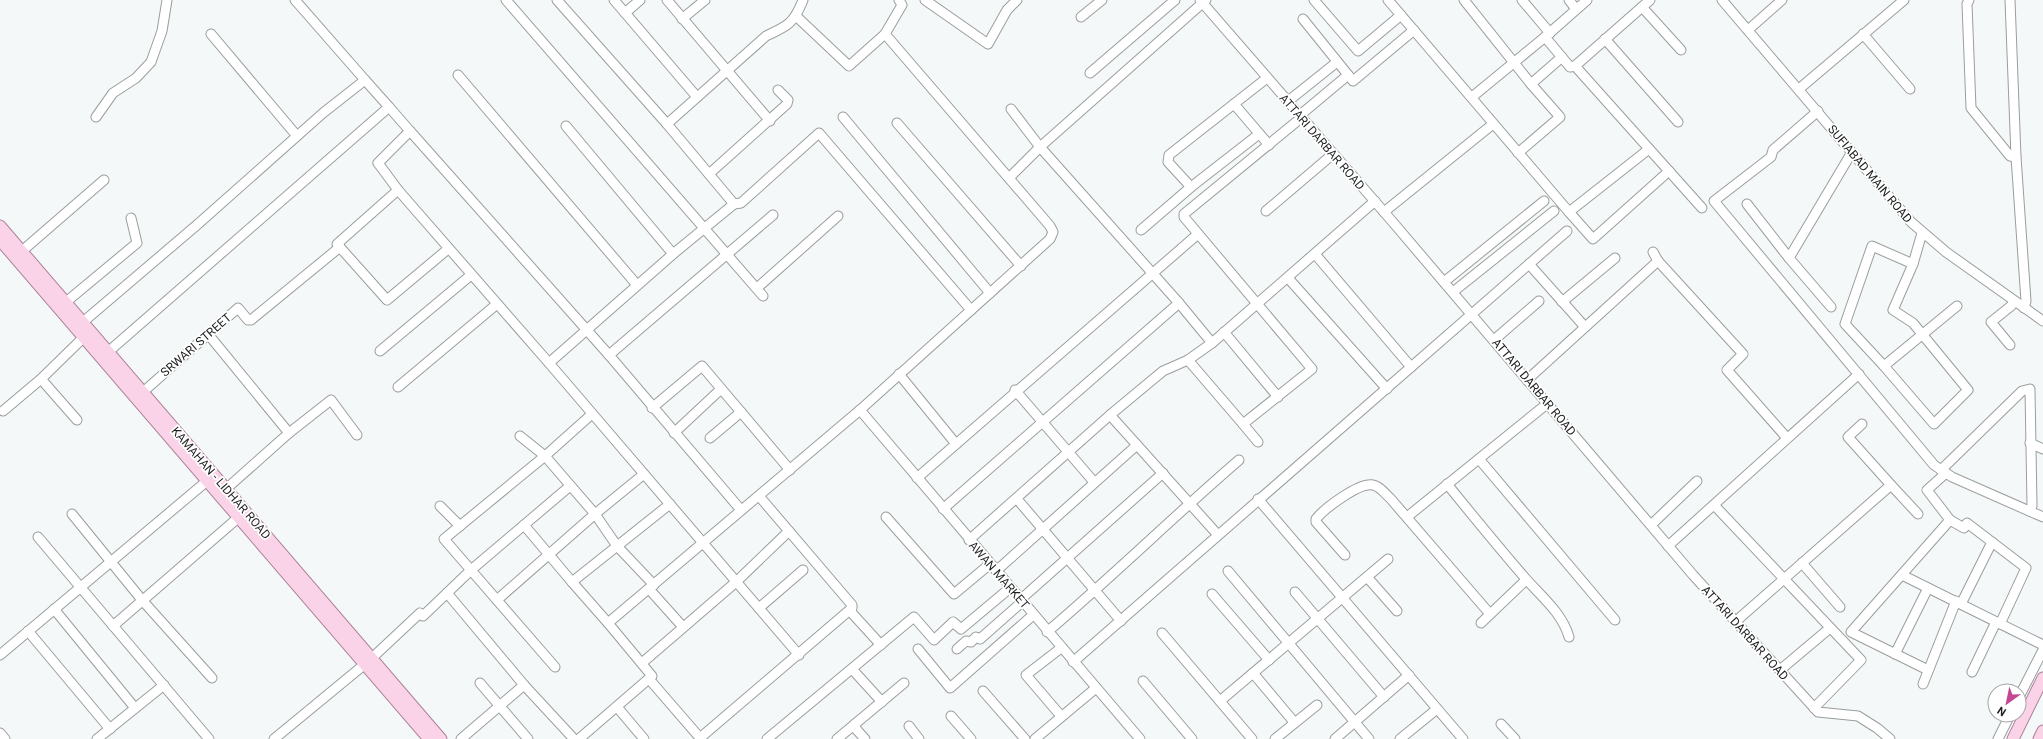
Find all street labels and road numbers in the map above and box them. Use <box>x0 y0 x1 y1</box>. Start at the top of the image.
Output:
street label: ATTARI DARBAR ROAD <box>1277 91 1368 193</box>
street label: SUFIABAD MAIN ROAD <box>1825 122 1915 226</box>
street label: SRWARI STREET <box>158 311 234 379</box>
street label: ATTARI DARBAR ROAD <box>1489 336 1579 438</box>
street label: KAMAHAN - LIDHAR ROAD <box>169 424 274 542</box>
street label: AWAN MARKET <box>966 538 1032 612</box>
street label: ATTARI DARBAR ROAD <box>1699 583 1791 683</box>

